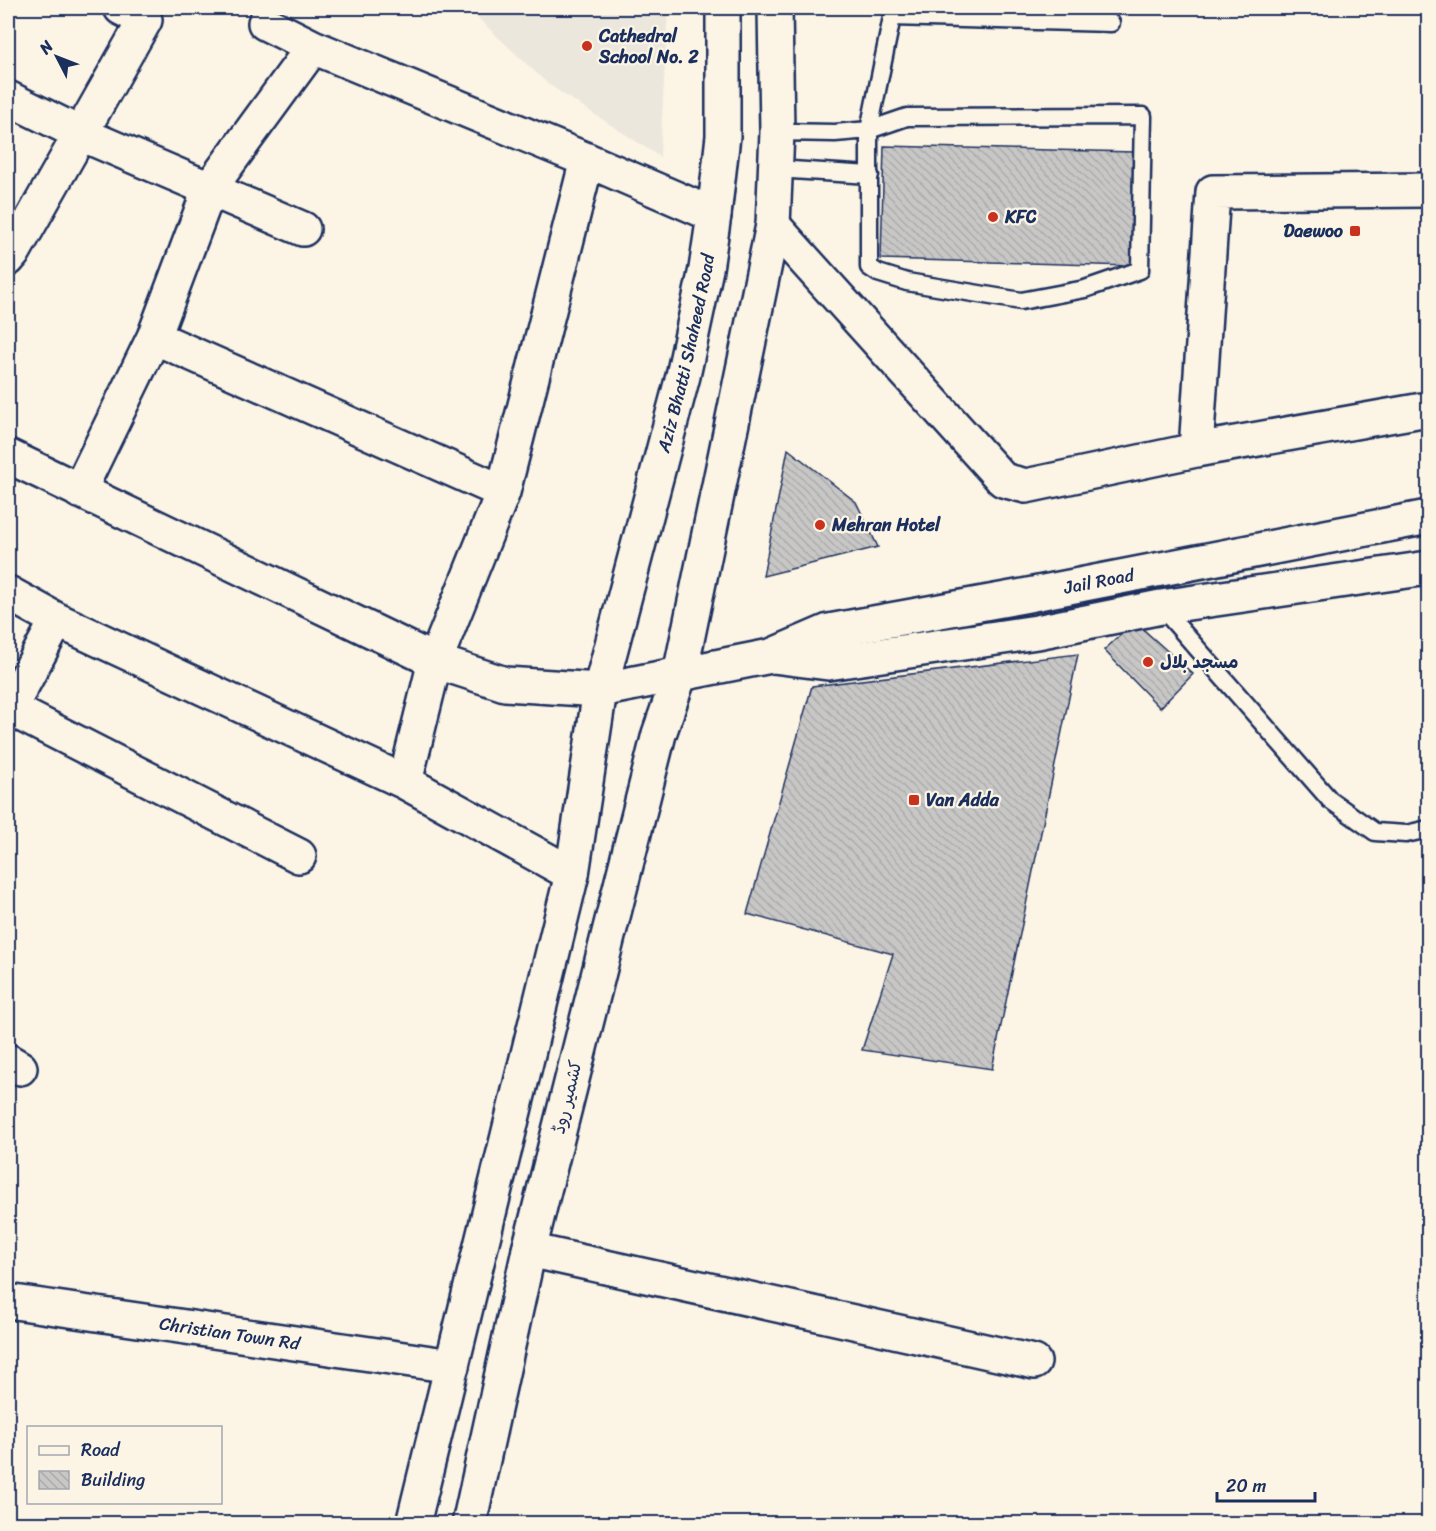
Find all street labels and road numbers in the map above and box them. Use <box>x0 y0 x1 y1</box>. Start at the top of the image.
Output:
street label: Aziz Bhatti Shaheed Road <box>647 250 724 457</box>
street label: Jail Road <box>1060 558 1138 604</box>
street label: کشمیر روڈ <box>542 1056 592 1137</box>
street label: Christian Town Rd <box>157 1307 303 1360</box>

